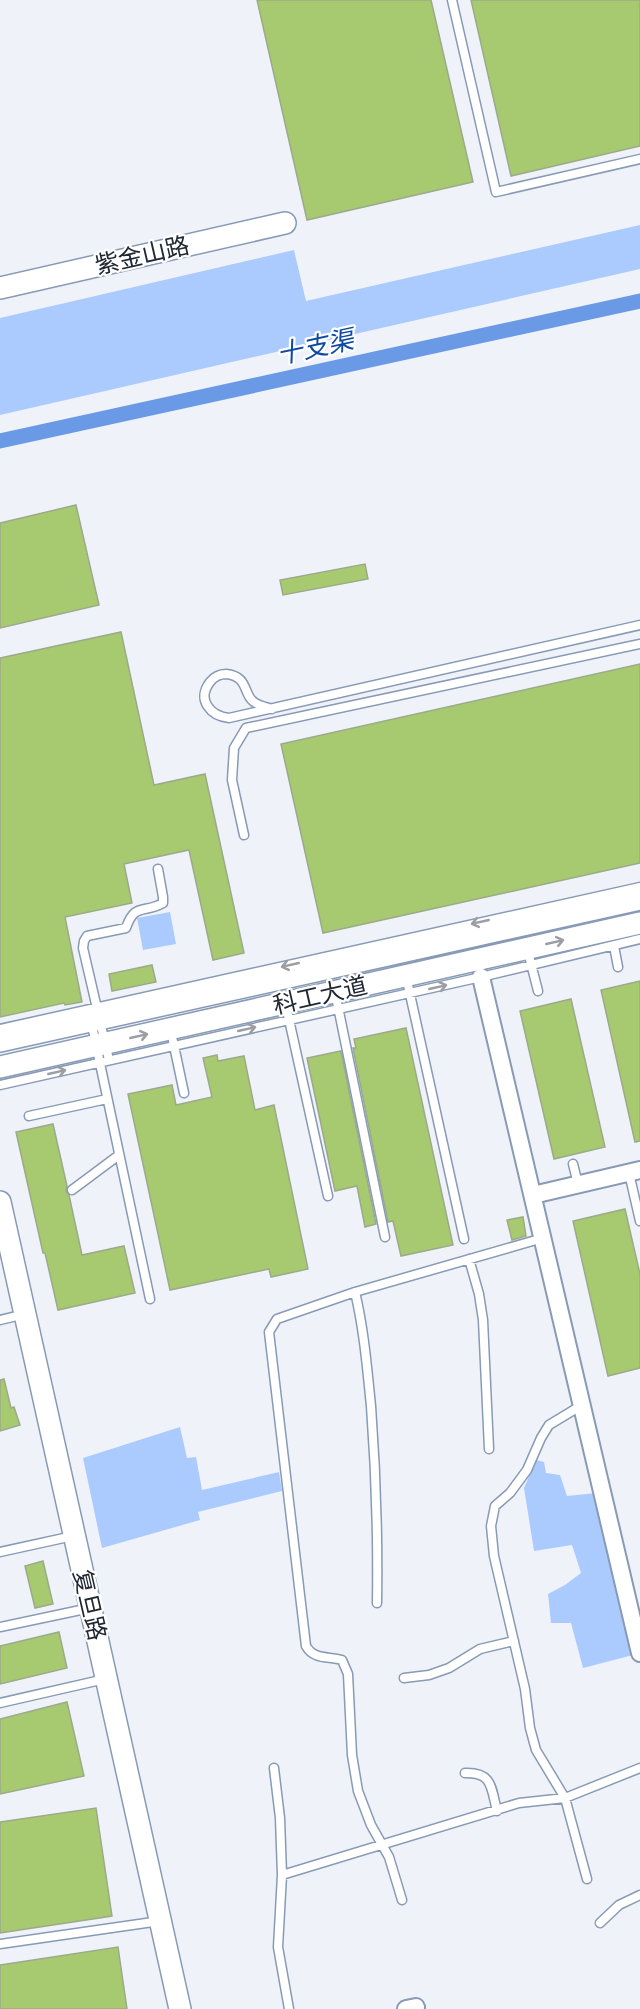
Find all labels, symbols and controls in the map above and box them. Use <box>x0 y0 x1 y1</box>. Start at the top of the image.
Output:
street label: 紫金山路 <box>91 227 193 283</box>
water label: 十支渠 <box>273 319 361 374</box>
one-way arrow <box>471 917 491 928</box>
one-way arrow <box>545 936 564 948</box>
one-way arrow <box>281 959 300 971</box>
street label: 科工大道 <box>269 967 371 1023</box>
one-way arrow <box>428 980 447 992</box>
one-way arrow <box>238 1023 257 1035</box>
one-way arrow <box>129 1030 148 1041</box>
one-way arrow <box>47 1065 66 1077</box>
street label: 复旦路 <box>65 1566 115 1644</box>

